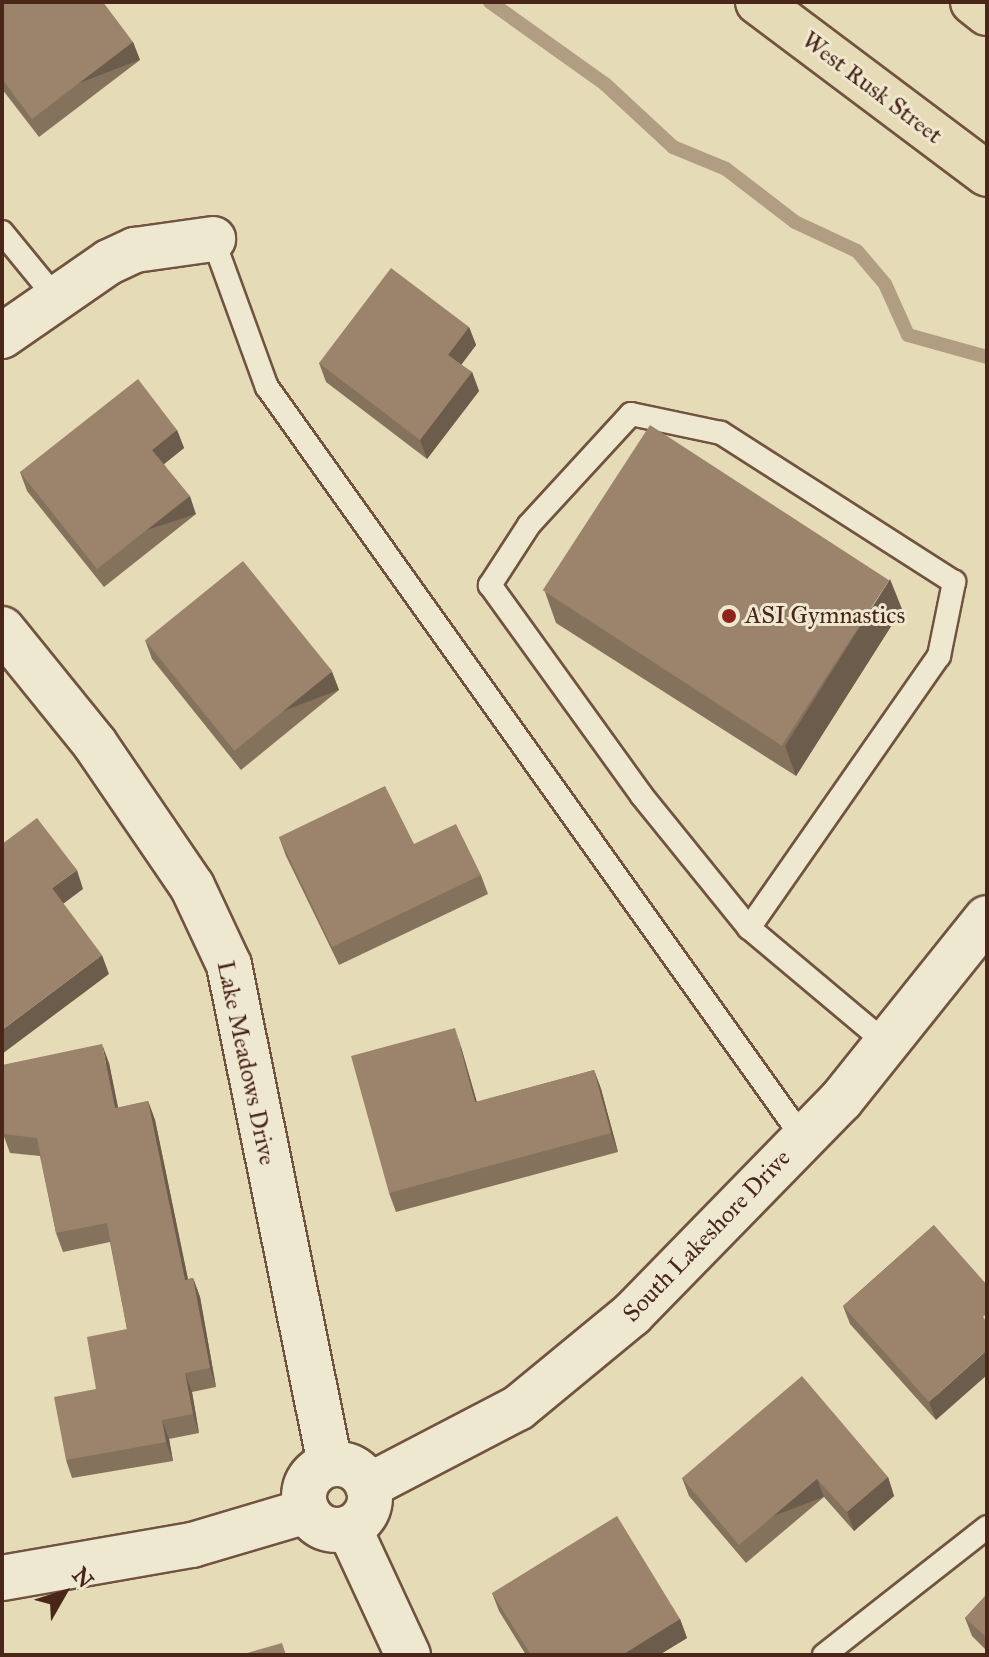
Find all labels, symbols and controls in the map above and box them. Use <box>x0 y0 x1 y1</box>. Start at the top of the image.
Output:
street label: West Rusk Street <box>796 26 948 150</box>
place label: ASI Gymnastics <box>745 602 905 630</box>
marker: ASI Gymnastics <box>720 607 738 625</box>
street label: Lake Meadows Drive <box>210 958 282 1168</box>
street label: South Lakeshore Drive <box>617 1144 797 1328</box>
north arrow <box>24 1553 104 1633</box>
text: N <box>67 1562 99 1593</box>

